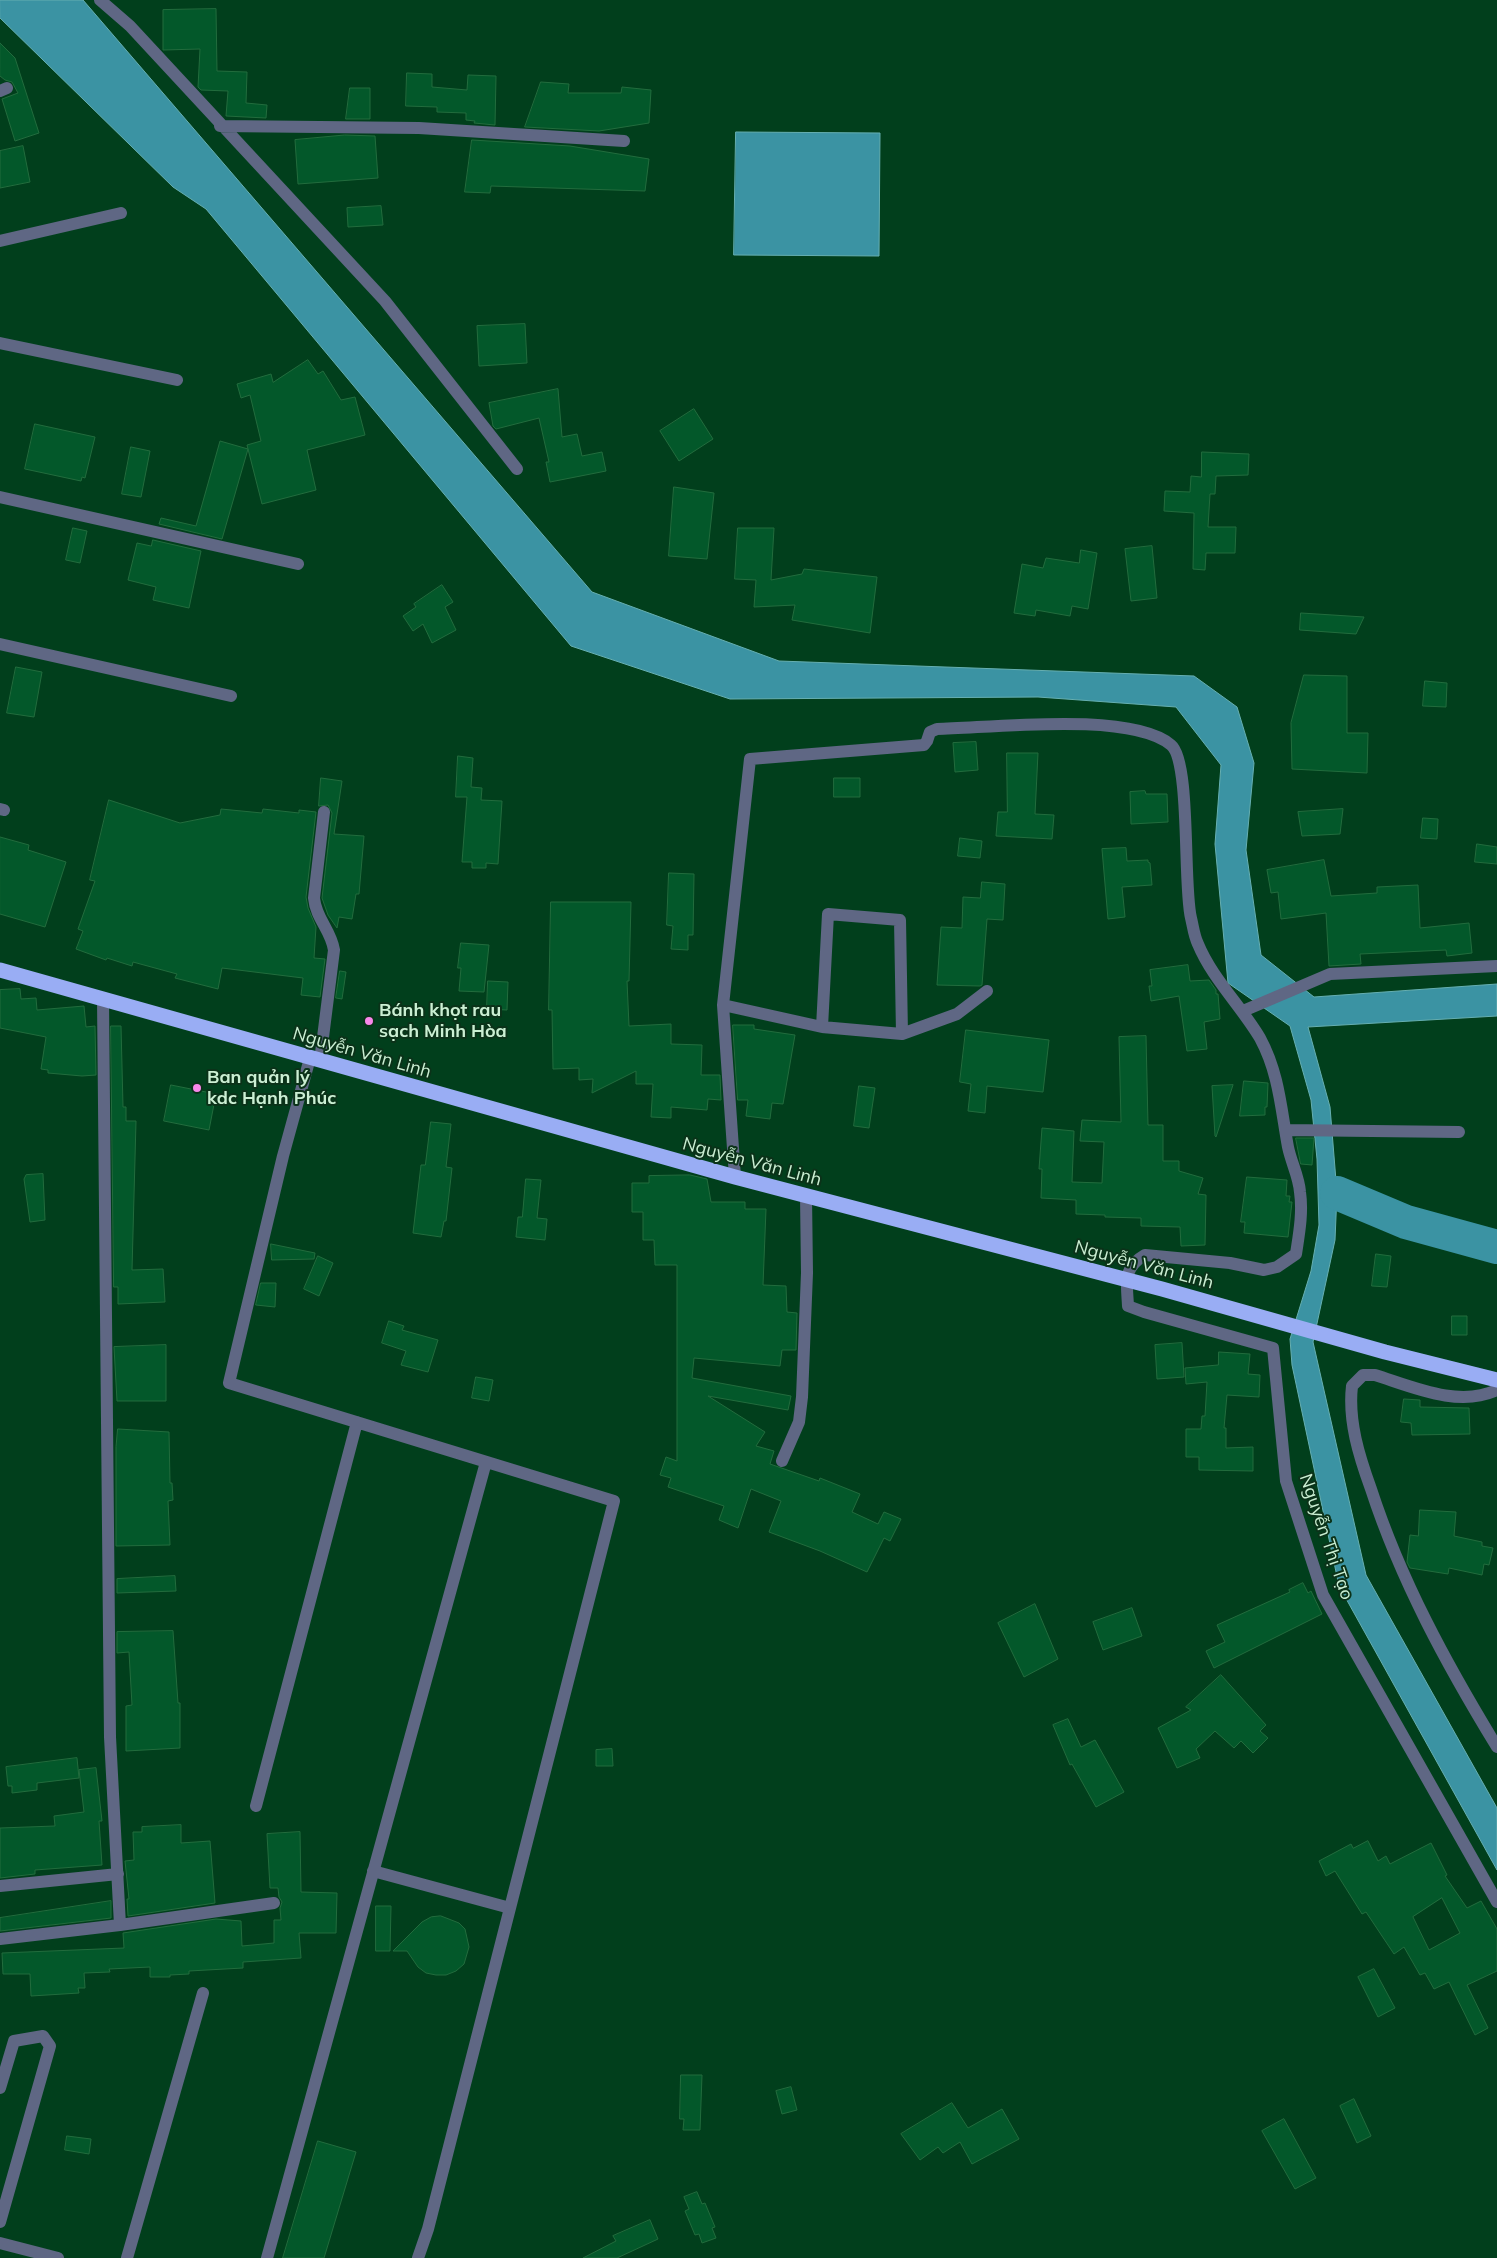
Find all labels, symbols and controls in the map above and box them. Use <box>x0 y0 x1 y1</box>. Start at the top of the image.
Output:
place label: Bánh khọt rau sạch Minh Hòa <box>379 1000 507 1042</box>
marker: Bánh khọt rau sạch Minh Hòa <box>363 1015 375 1027</box>
street label: Nguyễn Văn Linh <box>290 1023 434 1083</box>
place label: Ban quản lý kdc Hạnh Phúc <box>207 1067 336 1110</box>
marker: Ban quản lý kdc Hạnh Phúc <box>191 1082 203 1094</box>
street label: Nguyễn Văn Linh <box>680 1133 824 1191</box>
street label: Nguyễn Văn Linh <box>1072 1236 1216 1294</box>
street label: Nguyễn Thị Tạo <box>1294 1471 1358 1603</box>

